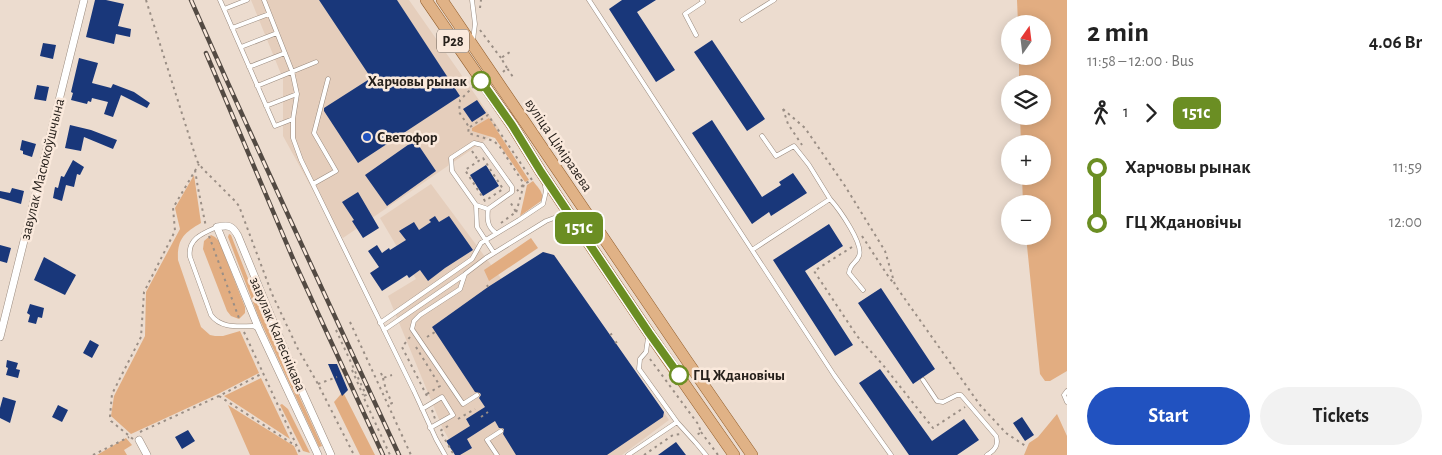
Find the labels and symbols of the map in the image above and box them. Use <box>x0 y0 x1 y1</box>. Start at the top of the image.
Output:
north arrow <box>1001 15 1051 65</box>
road number: Р28 <box>437 29 469 52</box>
marker: Харчовы рынак <box>471 71 491 91</box>
place label: Харчовы рынак <box>368 74 468 89</box>
street label: вуліца Ціміразева <box>522 96 595 195</box>
street label: завулак Масюкоўшчына <box>18 97 67 241</box>
place label: Светофор <box>377 130 438 145</box>
marker: Светофор <box>361 131 373 143</box>
line badge: 151с <box>544 212 614 244</box>
street label: завулак Калеснікава <box>247 275 308 394</box>
marker: ГЦ Ждановічы <box>669 365 689 385</box>
place label: ГЦ Ждановічы <box>693 368 785 383</box>

